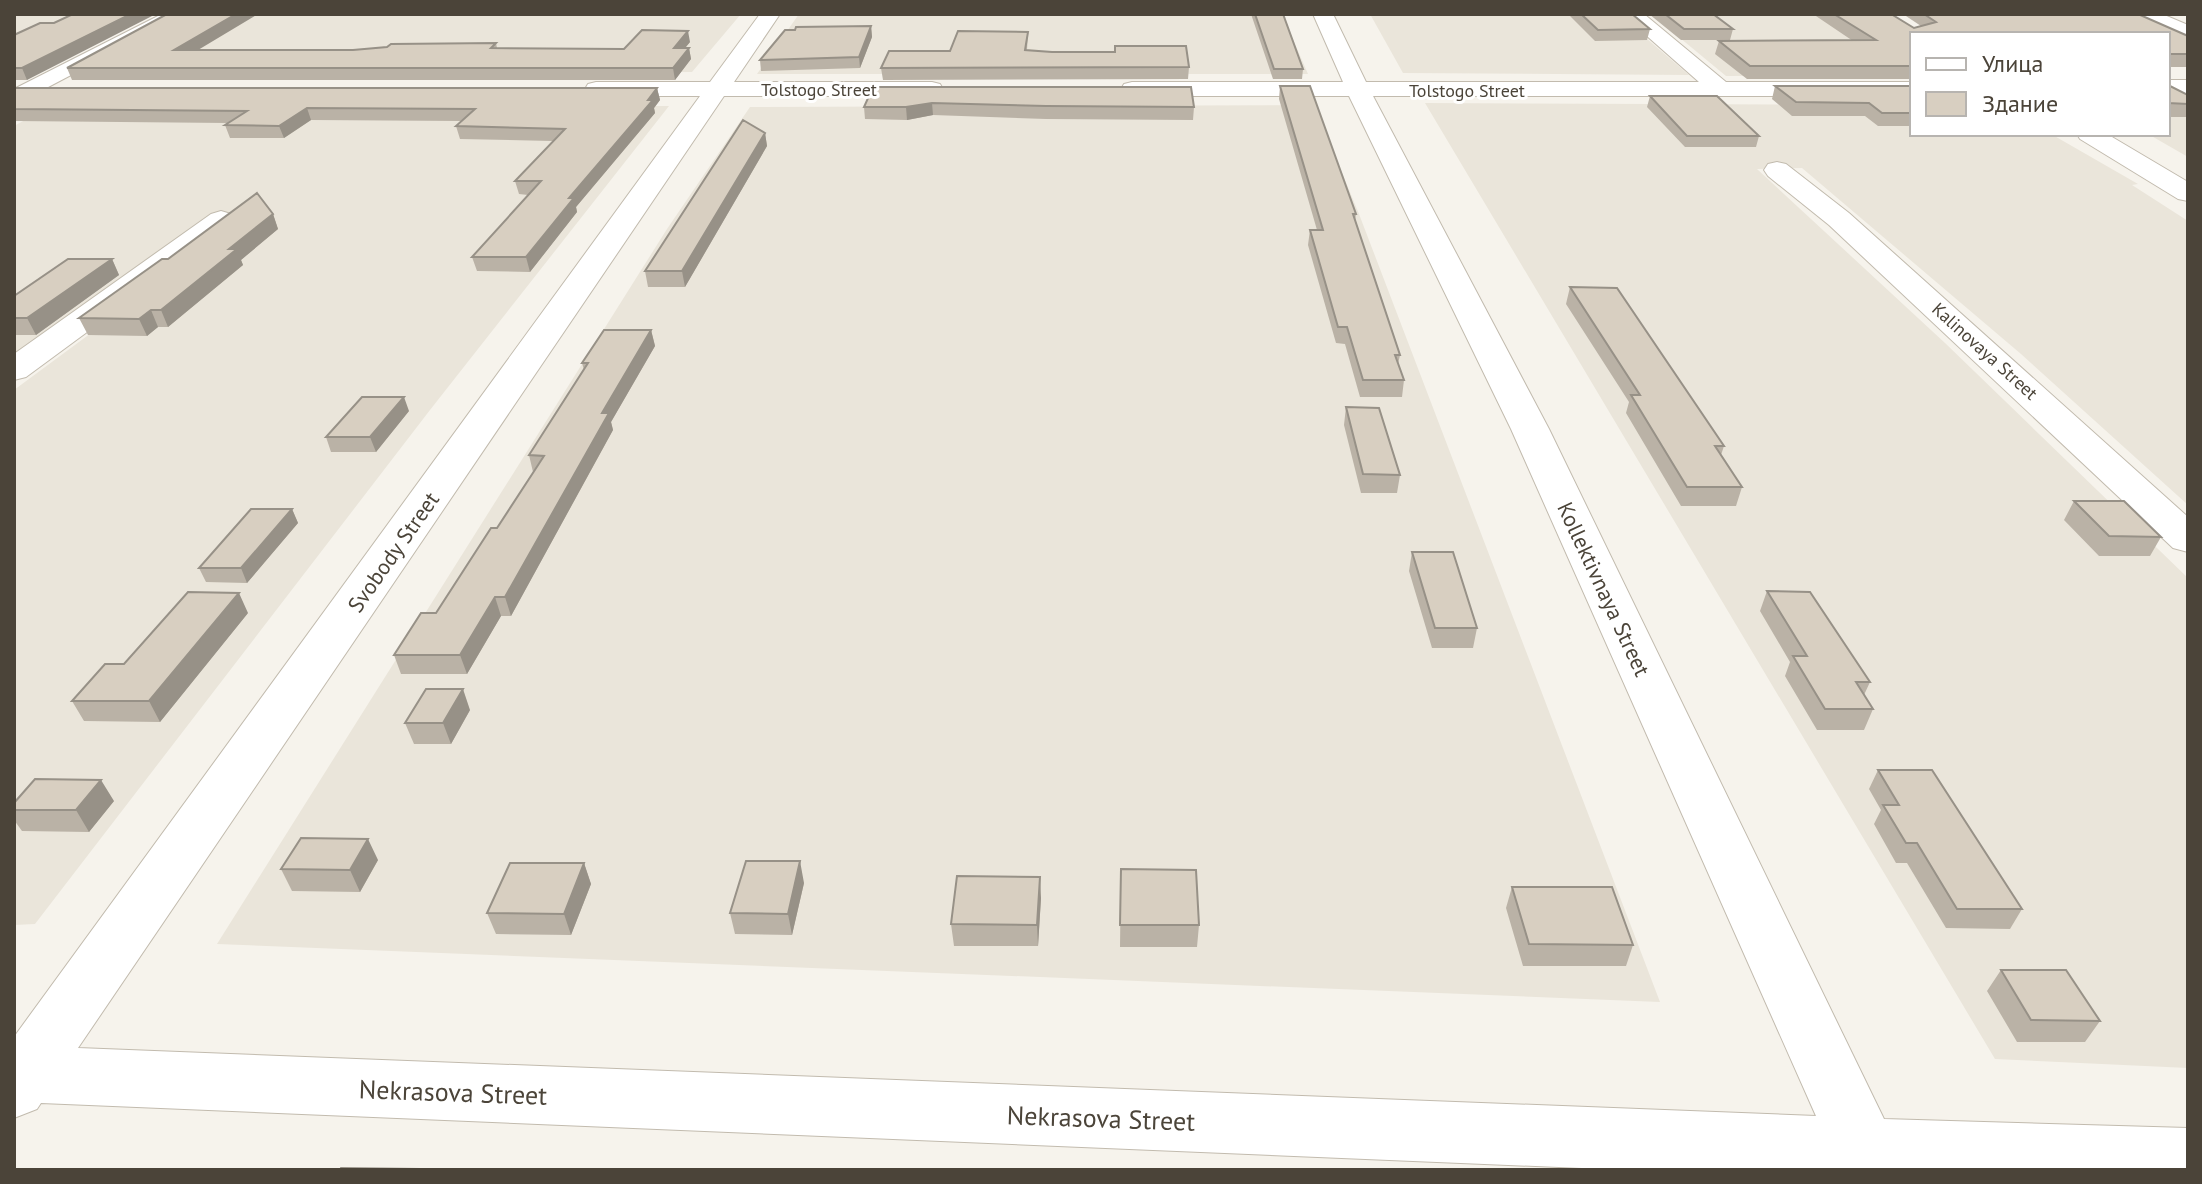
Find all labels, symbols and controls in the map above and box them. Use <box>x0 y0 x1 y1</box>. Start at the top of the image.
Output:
legend <box>1910 32 2170 136</box>
text: Улица <box>1982 48 2043 79</box>
street label: Tolstogo Street <box>761 78 877 101</box>
street label: Tolstogo Street <box>1409 79 1525 102</box>
text: Здание <box>1982 88 2058 119</box>
street label: Kalinovaya Street <box>1927 297 2043 405</box>
street label: Svobody Street <box>341 486 445 618</box>
street label: Kollektivnaya Street <box>1551 498 1657 681</box>
street label: Nekrasova Street <box>358 1072 548 1112</box>
street label: Nekrasova Street <box>1006 1098 1196 1138</box>

